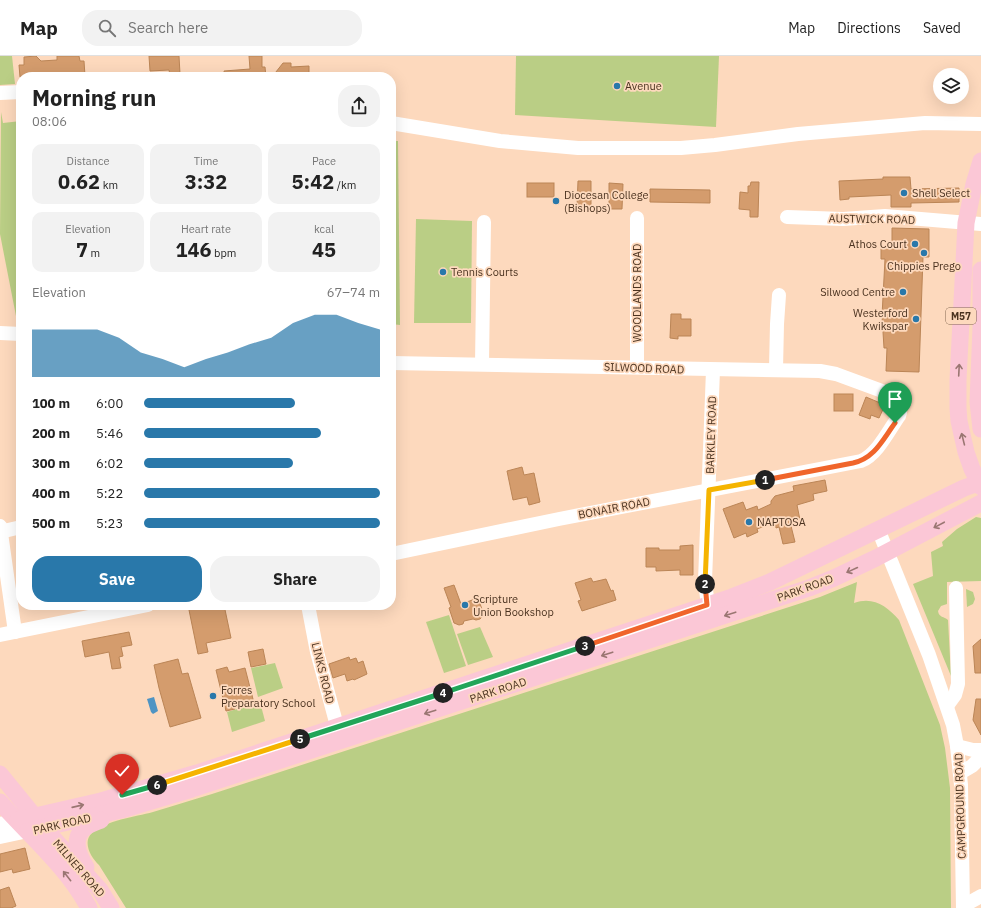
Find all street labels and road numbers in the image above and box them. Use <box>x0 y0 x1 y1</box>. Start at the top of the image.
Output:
street label: AUSTWICK ROAD <box>829 211 915 227</box>
street label: WOODLANDS ROAD <box>630 244 644 342</box>
road number: M57 <box>946 308 976 324</box>
street label: SILWOOD ROAD <box>604 360 684 376</box>
street label: BARKLEY ROAD <box>703 396 719 474</box>
street label: BONAIR ROAD <box>577 494 651 522</box>
street label: PARK ROAD <box>775 571 835 605</box>
street label: LINKS ROAD <box>309 641 337 705</box>
street label: PARK ROAD <box>468 674 528 706</box>
street label: CAMPGROUND ROAD <box>951 753 969 859</box>
street label: PARK ROAD <box>32 811 92 837</box>
street label: MILNER ROAD <box>50 836 108 900</box>

